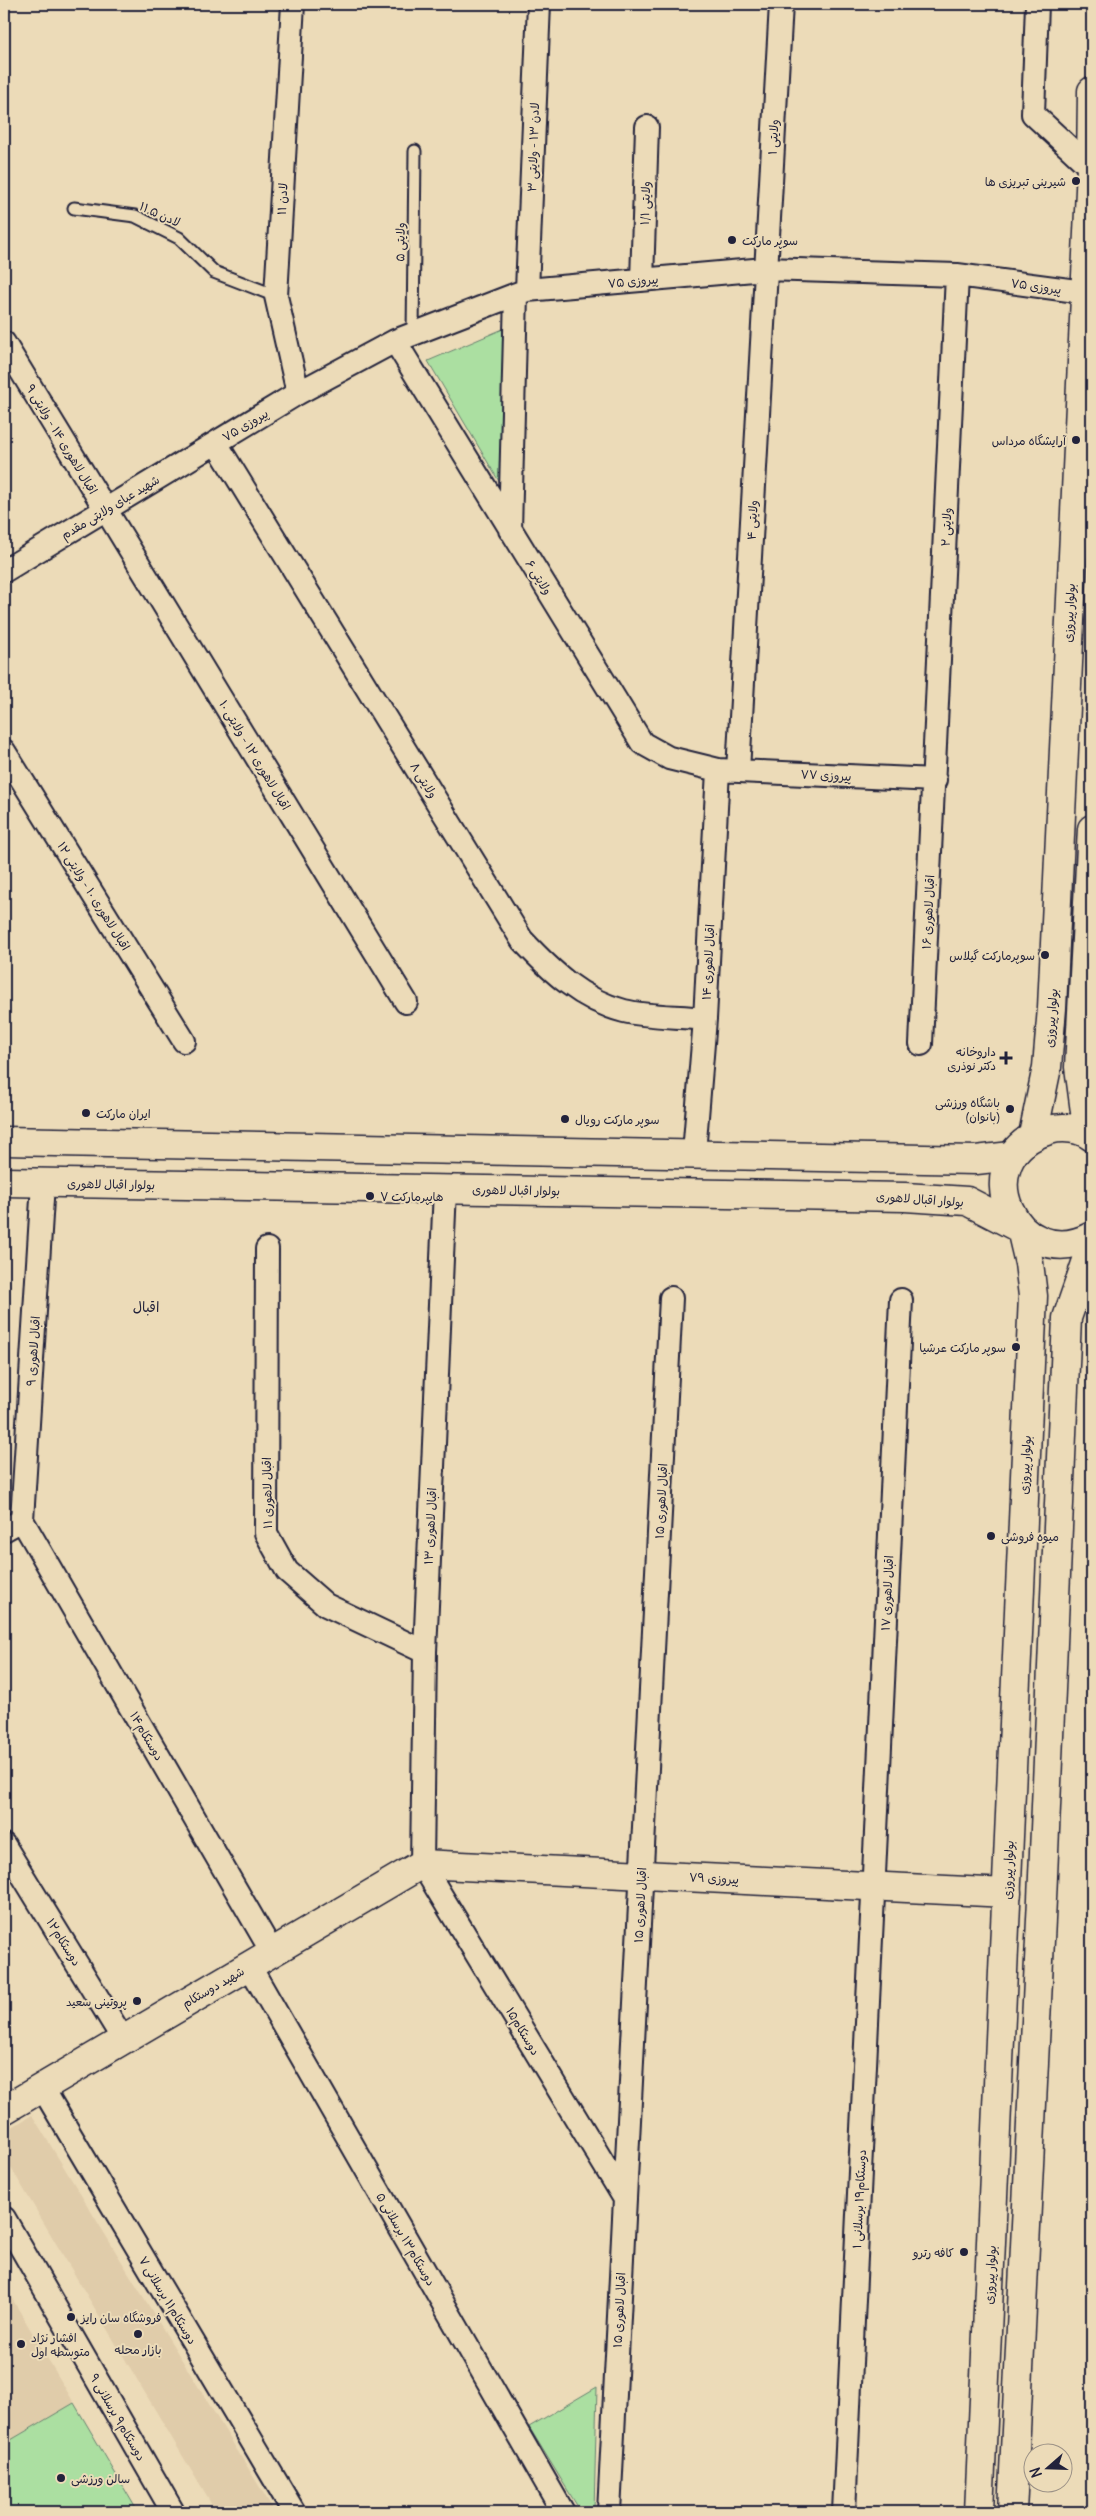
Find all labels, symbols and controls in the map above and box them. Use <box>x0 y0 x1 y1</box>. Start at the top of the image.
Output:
street label: لادن ۱۳ - ولایتی ۳ <box>524 102 543 192</box>
street label: ولایتی ۱ <box>765 119 782 155</box>
place label: شیرینی تبریزی ها <box>985 174 1066 190</box>
marker: شیرینی تبریزی ها <box>1070 175 1082 187</box>
street label: ولایتی ۱/۱ <box>637 181 654 225</box>
street label: لادن ۱۱ <box>274 182 290 216</box>
street label: لادن ۱۱.۵ <box>137 198 183 230</box>
street label: ولایتی ۵ <box>392 222 409 262</box>
place label: سوپر مارکت <box>742 233 798 249</box>
marker: سوپر مارکت <box>726 234 738 246</box>
street label: پیروزی ۷۵ <box>607 271 659 292</box>
street label: پیروزی ۷۵ <box>1010 275 1062 298</box>
street label: اقبال لاهوری ۱۴ - ولایتی ۹ <box>22 381 101 497</box>
street label: پیروزی ۷۵ <box>219 405 271 445</box>
place label: آرایشگاه مرداس <box>992 433 1067 448</box>
marker: آرایشگاه مرداس <box>1070 434 1082 446</box>
street label: شهید عبای ولایتی مقدم <box>58 472 163 544</box>
street label: ولایتی ۴ <box>743 500 762 540</box>
street label: ولایتی ۲ <box>937 507 956 547</box>
street label: ولایتی ۶ <box>522 557 556 598</box>
street label: بولوار پیروزی <box>1060 583 1079 643</box>
street label: اقبال لاهوری ۱۲ - ولایتی ۱۰ <box>215 697 294 813</box>
street label: ولایتی ۸ <box>406 759 441 801</box>
street label: پیروزی ۷۷ <box>800 766 852 785</box>
street label: اقبال لاهوری ۱۰ - ولایتی ۱۲ <box>54 839 134 954</box>
street label: اقبال لاهوری ۱۶ <box>919 874 938 950</box>
street label: اقبال لاهوری ۱۴ <box>699 924 718 1000</box>
place label: سوپرمارکت گیلاس <box>949 948 1035 964</box>
marker: سوپرمارکت گیلاس <box>1039 949 1051 961</box>
street label: بولوار پیروزی <box>1041 988 1062 1048</box>
place label: داروخانه دکتر نوذری <box>947 1044 996 1073</box>
marker: داروخانه دکتر نوذری <box>1000 1052 1012 1064</box>
place label: باشگاه ورزشی (بانوان) <box>935 1095 1000 1125</box>
marker: باشگاه ورزشی (بانوان) <box>1004 1103 1016 1115</box>
place label: ایران مارکت <box>96 1106 151 1121</box>
marker: ایران مارکت <box>80 1107 92 1119</box>
place label: سوپر مارکت رویال <box>575 1112 659 1128</box>
marker: سوپر مارکت رویال <box>559 1113 571 1125</box>
street label: بولوار اقبال لاهوری <box>67 1176 155 1193</box>
street label: بولوار اقبال لاهوری <box>472 1182 560 1199</box>
street label: بولوار اقبال لاهوری <box>876 1188 964 1211</box>
place label: هایپرمارکت ۷ <box>380 1189 444 1205</box>
marker: هایپرمارکت ۷ <box>364 1190 376 1202</box>
district label: اقبال <box>133 1298 159 1316</box>
street label: اقبال لاهوری ۹ <box>23 1315 44 1387</box>
place label: سوپر مارکت عرشیا <box>919 1340 1006 1356</box>
marker: سوپر مارکت عرشیا <box>1010 1341 1022 1353</box>
street label: بولوار پیروزی <box>1016 1435 1035 1495</box>
street label: اقبال لاهوری ۱۱ <box>259 1457 276 1529</box>
street label: اقبال لاهوری ۱۵ <box>652 1463 671 1539</box>
street label: اقبال لاهوری ۱۳ <box>420 1487 441 1565</box>
place label: میوه فروشی <box>1001 1529 1059 1545</box>
marker: میوه فروشی <box>985 1530 997 1542</box>
street label: اقبال لاهوری ۱۷ <box>878 1555 897 1631</box>
street label: دوستکام۱۴ <box>125 1709 167 1764</box>
street label: بولوار پیروزی <box>999 1840 1018 1900</box>
street label: اقبال لاهوری ۱۵ <box>631 1867 650 1943</box>
street label: پیروزی ۷۹ <box>688 1869 739 1888</box>
street label: دوستکام۱۲ <box>42 1915 84 1970</box>
street label: شهید دوستکام <box>179 1963 248 2013</box>
place label: پروتینی سعید <box>66 1994 127 2010</box>
marker: پروتینی سعید <box>131 1995 143 2007</box>
street label: دوستکام۱۵ <box>501 2004 543 2059</box>
street label: دوستکام۱۹ برسلانی ۱ <box>849 2149 871 2249</box>
street label: دوستکام۱۳ برسلانی ۵ <box>371 2190 439 2289</box>
place label: کافه رترو <box>912 2245 954 2261</box>
street label: بولوار پیروزی <box>981 2245 1000 2305</box>
marker: کافه رترو <box>958 2246 970 2258</box>
street label: دوستکام۱۱ برسلانی ۷ <box>134 2253 200 2348</box>
street label: اقبال لاهوری ۱۵ <box>610 2272 629 2348</box>
place label: فروشگاه سان رایز <box>80 2310 161 2326</box>
marker: فروشگاه سان رایز <box>65 2311 77 2323</box>
marker: بازار محله <box>132 2328 144 2340</box>
place label: افشار نژاد متوسطه اول <box>31 2330 90 2360</box>
marker: افشار نژاد متوسطه اول <box>15 2338 27 2350</box>
place label: بازار محله <box>115 2342 161 2358</box>
street label: دوستکام۹ برسلانی ۹ <box>85 2371 149 2464</box>
north arrow <box>1024 2444 1074 2494</box>
text: N <box>1026 2465 1046 2480</box>
place label: سالن ورزشی <box>71 2471 130 2487</box>
marker: سالن ورزشی <box>55 2472 67 2484</box>

